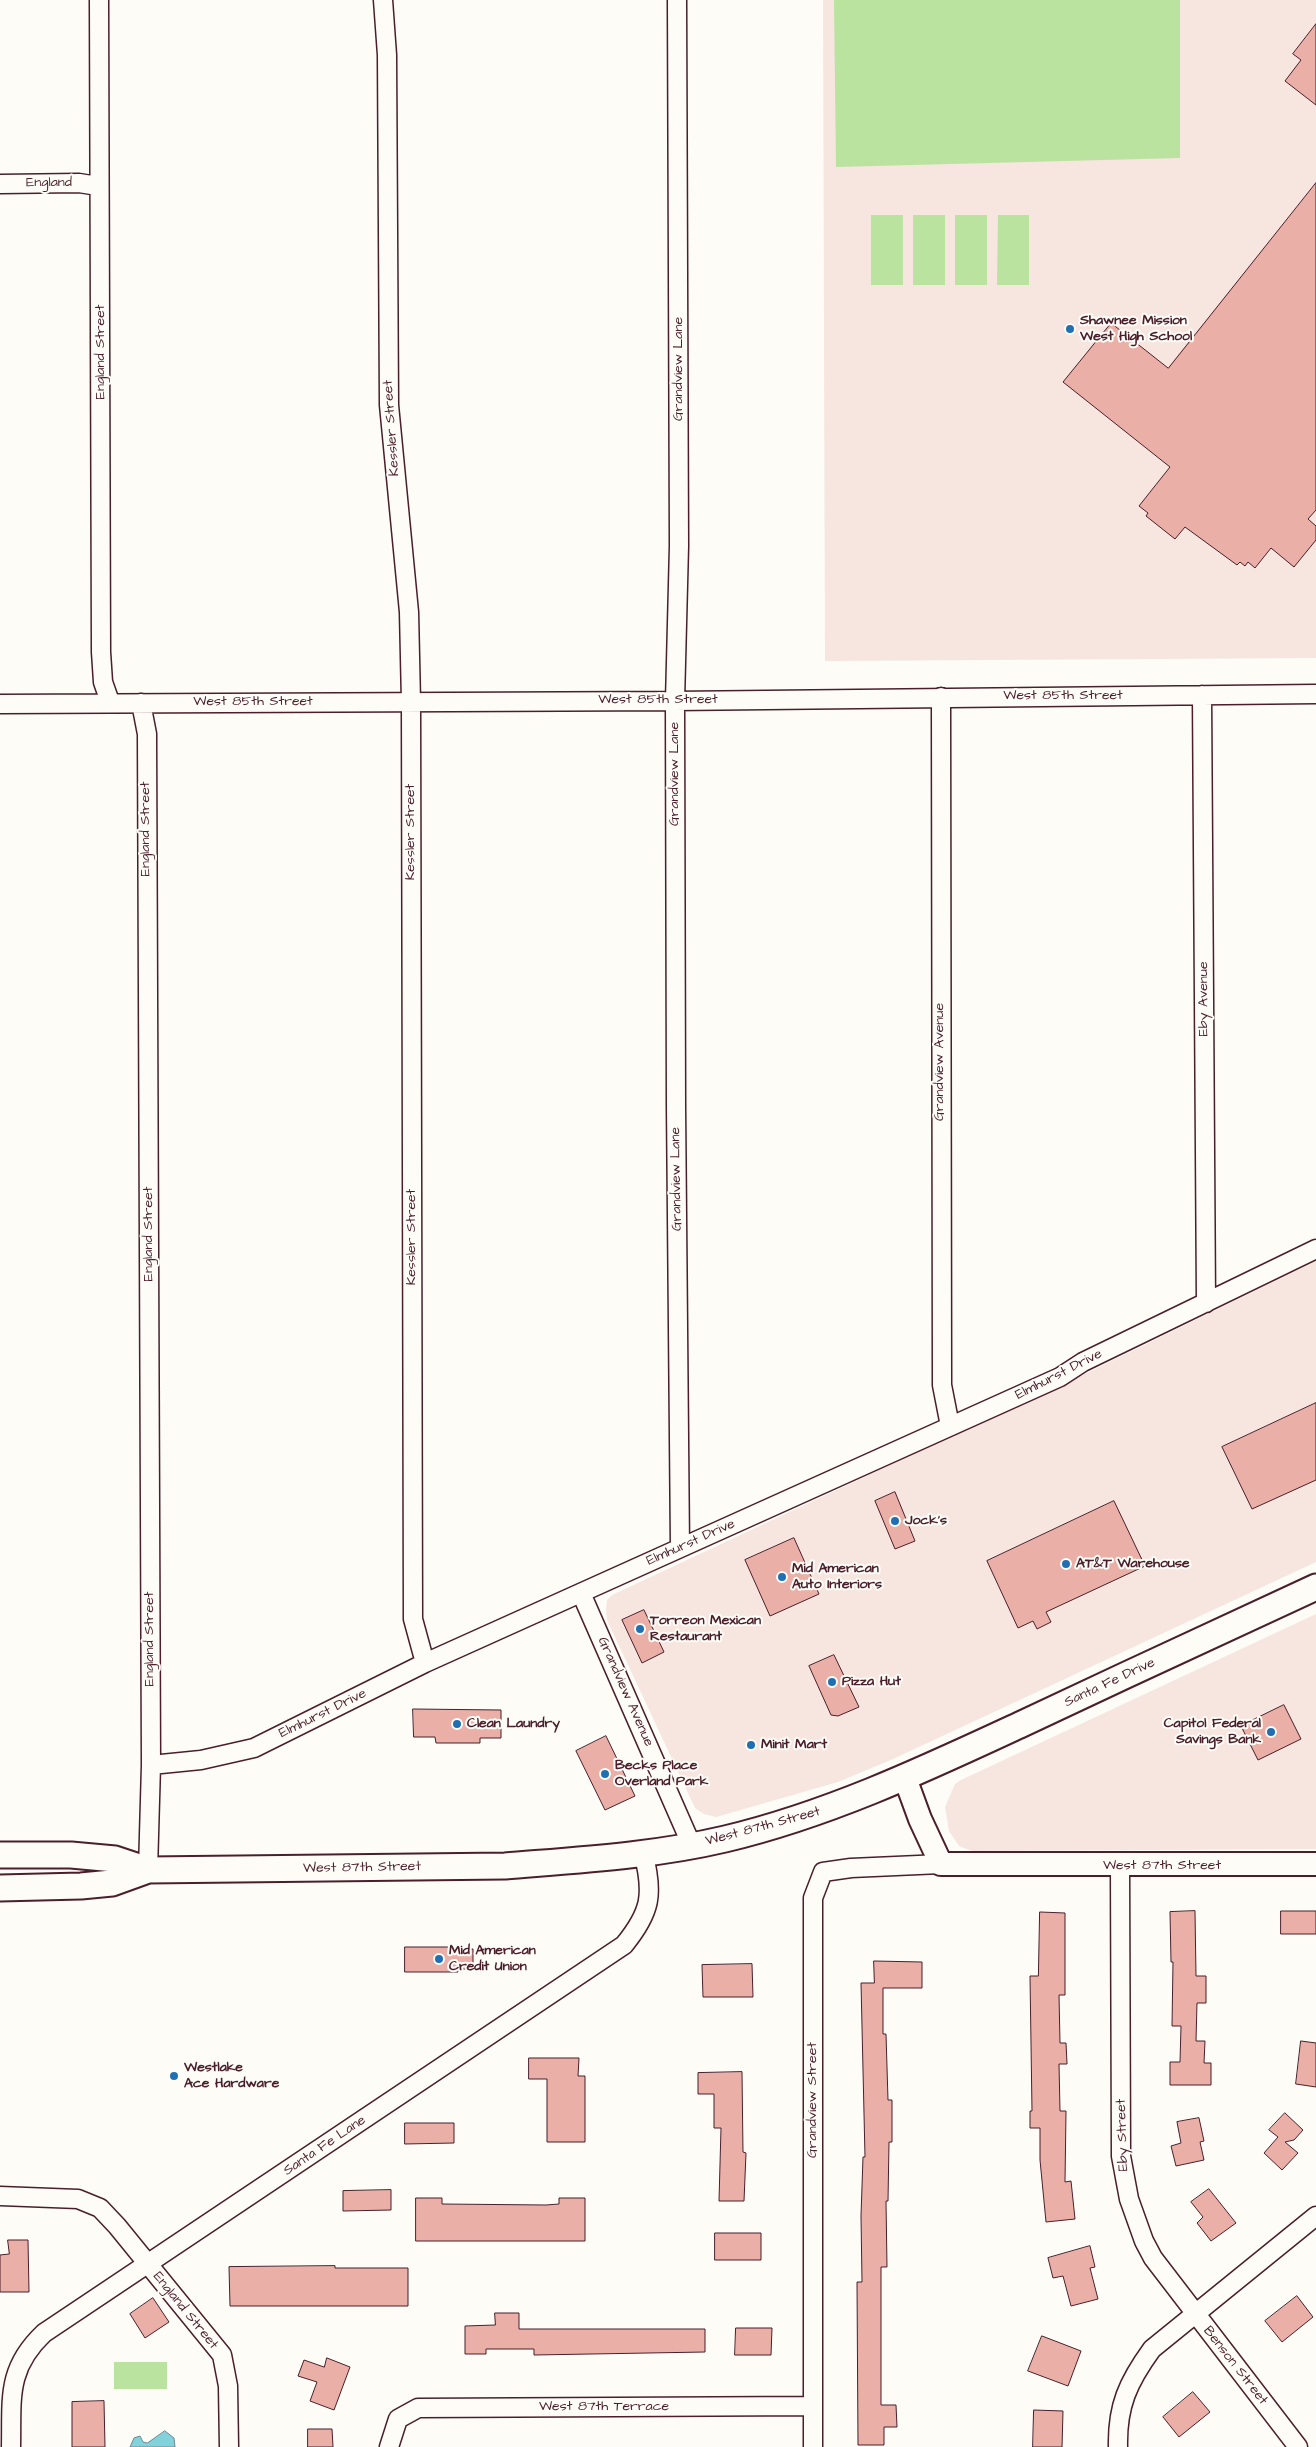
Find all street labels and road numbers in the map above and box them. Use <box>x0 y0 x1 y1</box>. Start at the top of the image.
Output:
street label: England <box>26 175 72 191</box>
street label: England Street <box>93 305 109 399</box>
street label: Grandview Lane <box>671 317 687 421</box>
street label: Kessler Street <box>380 379 404 477</box>
street label: West 85th Street <box>1003 688 1123 704</box>
street label: West 85th Street <box>598 692 718 708</box>
street label: West 85th Street <box>193 694 313 710</box>
street label: Grandview Lane <box>667 722 683 826</box>
street label: England Street <box>138 782 154 876</box>
street label: Kessler Street <box>403 784 419 880</box>
street label: Eby Avenue <box>1196 962 1212 1036</box>
street label: Grandview Avenue <box>932 1003 948 1121</box>
street label: Grandview Lane <box>668 1127 686 1231</box>
street label: England Street <box>141 1187 157 1281</box>
street label: Kessler Street <box>404 1189 420 1285</box>
street label: Elmhurst Drive <box>1013 1346 1105 1404</box>
street label: Elmhurst Drive <box>644 1516 738 1570</box>
street label: England Street <box>142 1592 158 1686</box>
street label: Grandview Avenue <box>593 1635 657 1749</box>
street label: Santa Fe Drive <box>1062 1655 1158 1711</box>
street label: Elmhurst Drive <box>277 1686 369 1742</box>
street label: West 87th Street <box>704 1804 822 1850</box>
street label: West 87th Street <box>1103 1858 1221 1874</box>
street label: West 87th Street <box>303 1859 421 1877</box>
street label: Grandview Street <box>805 2042 821 2158</box>
street label: Eby Street <box>1113 2098 1133 2172</box>
street label: Santa Fe Lane <box>281 2112 369 2180</box>
street label: England Street <box>149 2269 221 2353</box>
street label: Benson Street <box>1199 2323 1271 2409</box>
street label: West 87th Terrace <box>539 2399 669 2415</box>

